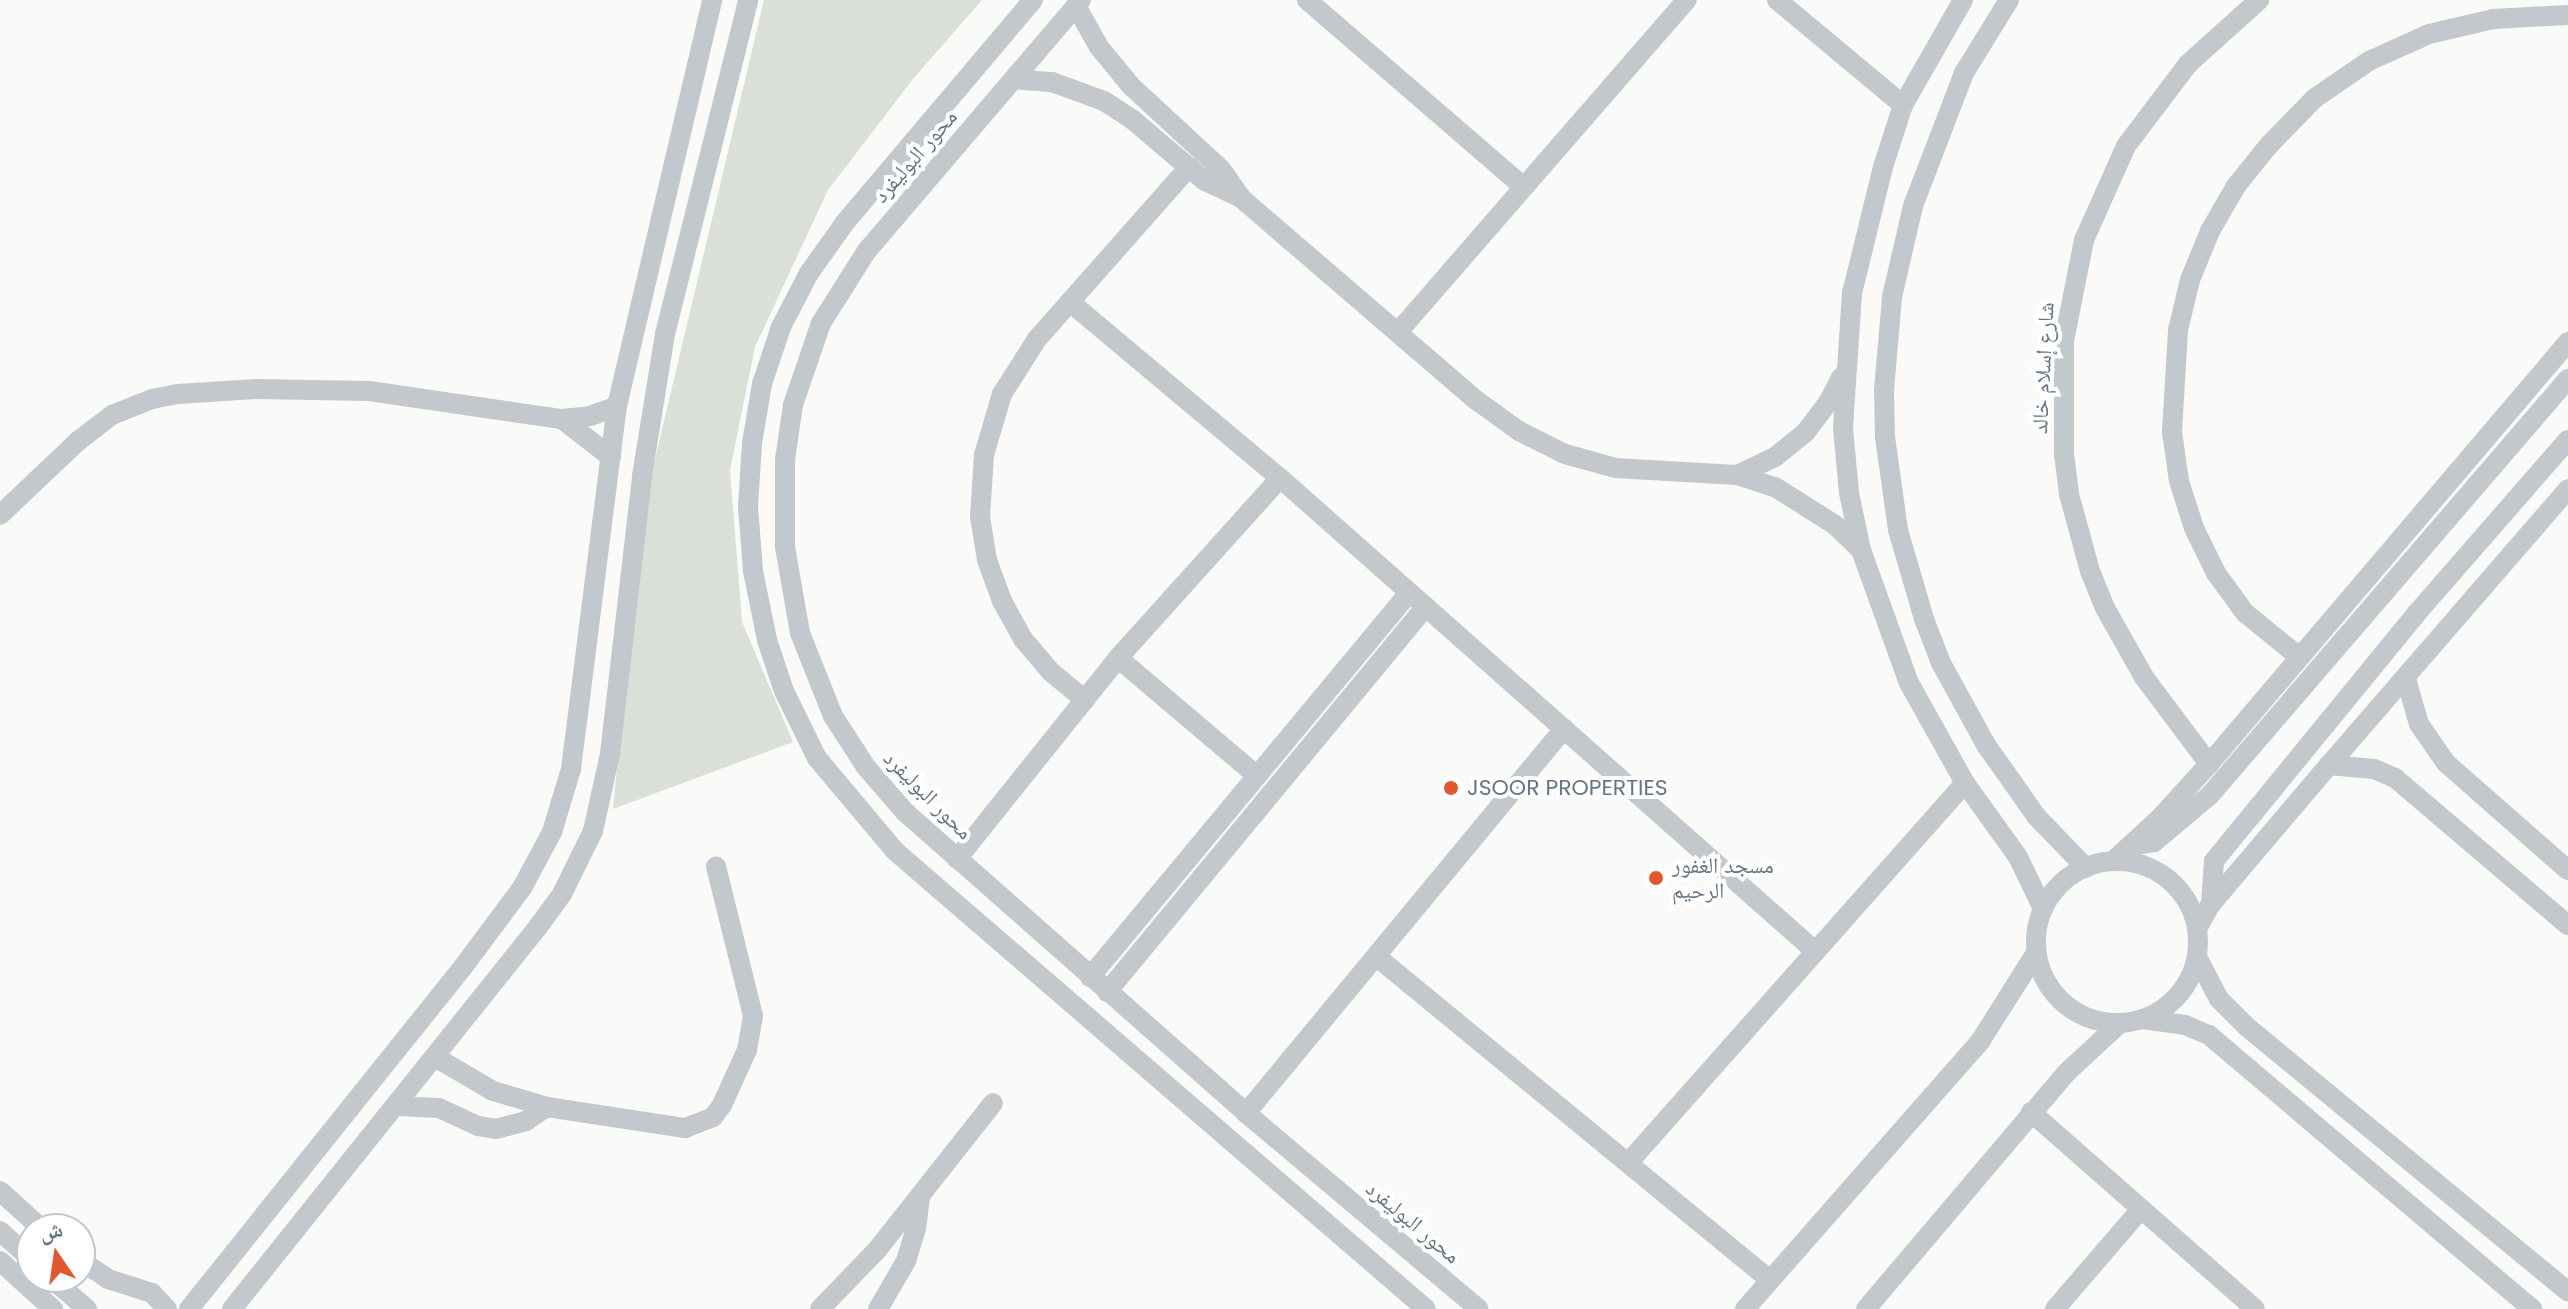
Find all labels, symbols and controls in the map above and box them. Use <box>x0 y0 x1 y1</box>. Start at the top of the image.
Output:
street label: محور البوليفرد <box>867 104 963 208</box>
street label: شارع إسلام خالد <box>2026 301 2060 435</box>
street label: محور البوليفرد <box>878 745 978 845</box>
place label: JSOOR PROPERTIES <box>1467 775 1668 801</box>
marker: JSOOR PROPERTIES <box>1442 779 1460 797</box>
place label: مسجد الغفور الرحيم <box>1672 852 1774 904</box>
marker: مسجد الغفور الرحيم <box>1647 869 1665 887</box>
street label: محور البوليفرد <box>1360 1175 1466 1269</box>
north arrow <box>16 1213 96 1293</box>
text: ش <box>36 1213 66 1249</box>

